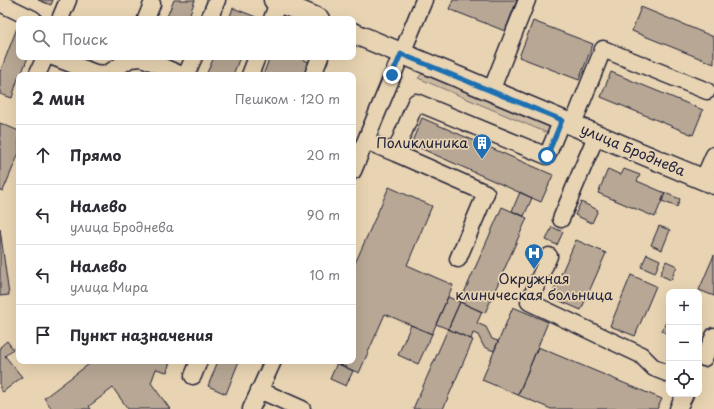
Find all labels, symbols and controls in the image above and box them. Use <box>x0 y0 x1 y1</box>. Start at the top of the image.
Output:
search box <box>16 16 356 60</box>
icon: search <box>30 27 52 49</box>
text: Поиск <box>62 27 108 50</box>
route end <box>383 66 401 84</box>
text: 2 мин <box>32 85 85 111</box>
text: Пешком · 120 m <box>235 89 340 108</box>
street label: улица Броднева <box>578 118 689 181</box>
place label: Поликлиника <box>376 132 468 153</box>
building icon: Поликлиника <box>471 132 493 160</box>
text: Прямо <box>70 143 121 166</box>
icon: ahead <box>32 144 54 166</box>
text: 20 m <box>306 145 340 164</box>
route start <box>538 147 556 165</box>
text: Налево <box>70 194 127 217</box>
icon: left <box>32 204 54 226</box>
text: 90 m <box>307 205 340 224</box>
text: улица Броднева <box>70 217 174 236</box>
hospital icon: Окружная клиническая больница <box>523 242 545 270</box>
text: Налево <box>70 254 127 277</box>
icon: left <box>32 264 54 286</box>
text: 10 m <box>310 265 340 284</box>
place label: Окружная клиническая больница <box>455 268 613 305</box>
text: улица Мира <box>70 277 148 296</box>
map controls <box>666 289 702 397</box>
button: + <box>666 289 702 325</box>
text: Пункт назначения <box>70 323 213 346</box>
icon: arrive <box>32 324 54 346</box>
button: − <box>666 325 702 361</box>
button: locate <box>666 361 702 397</box>

